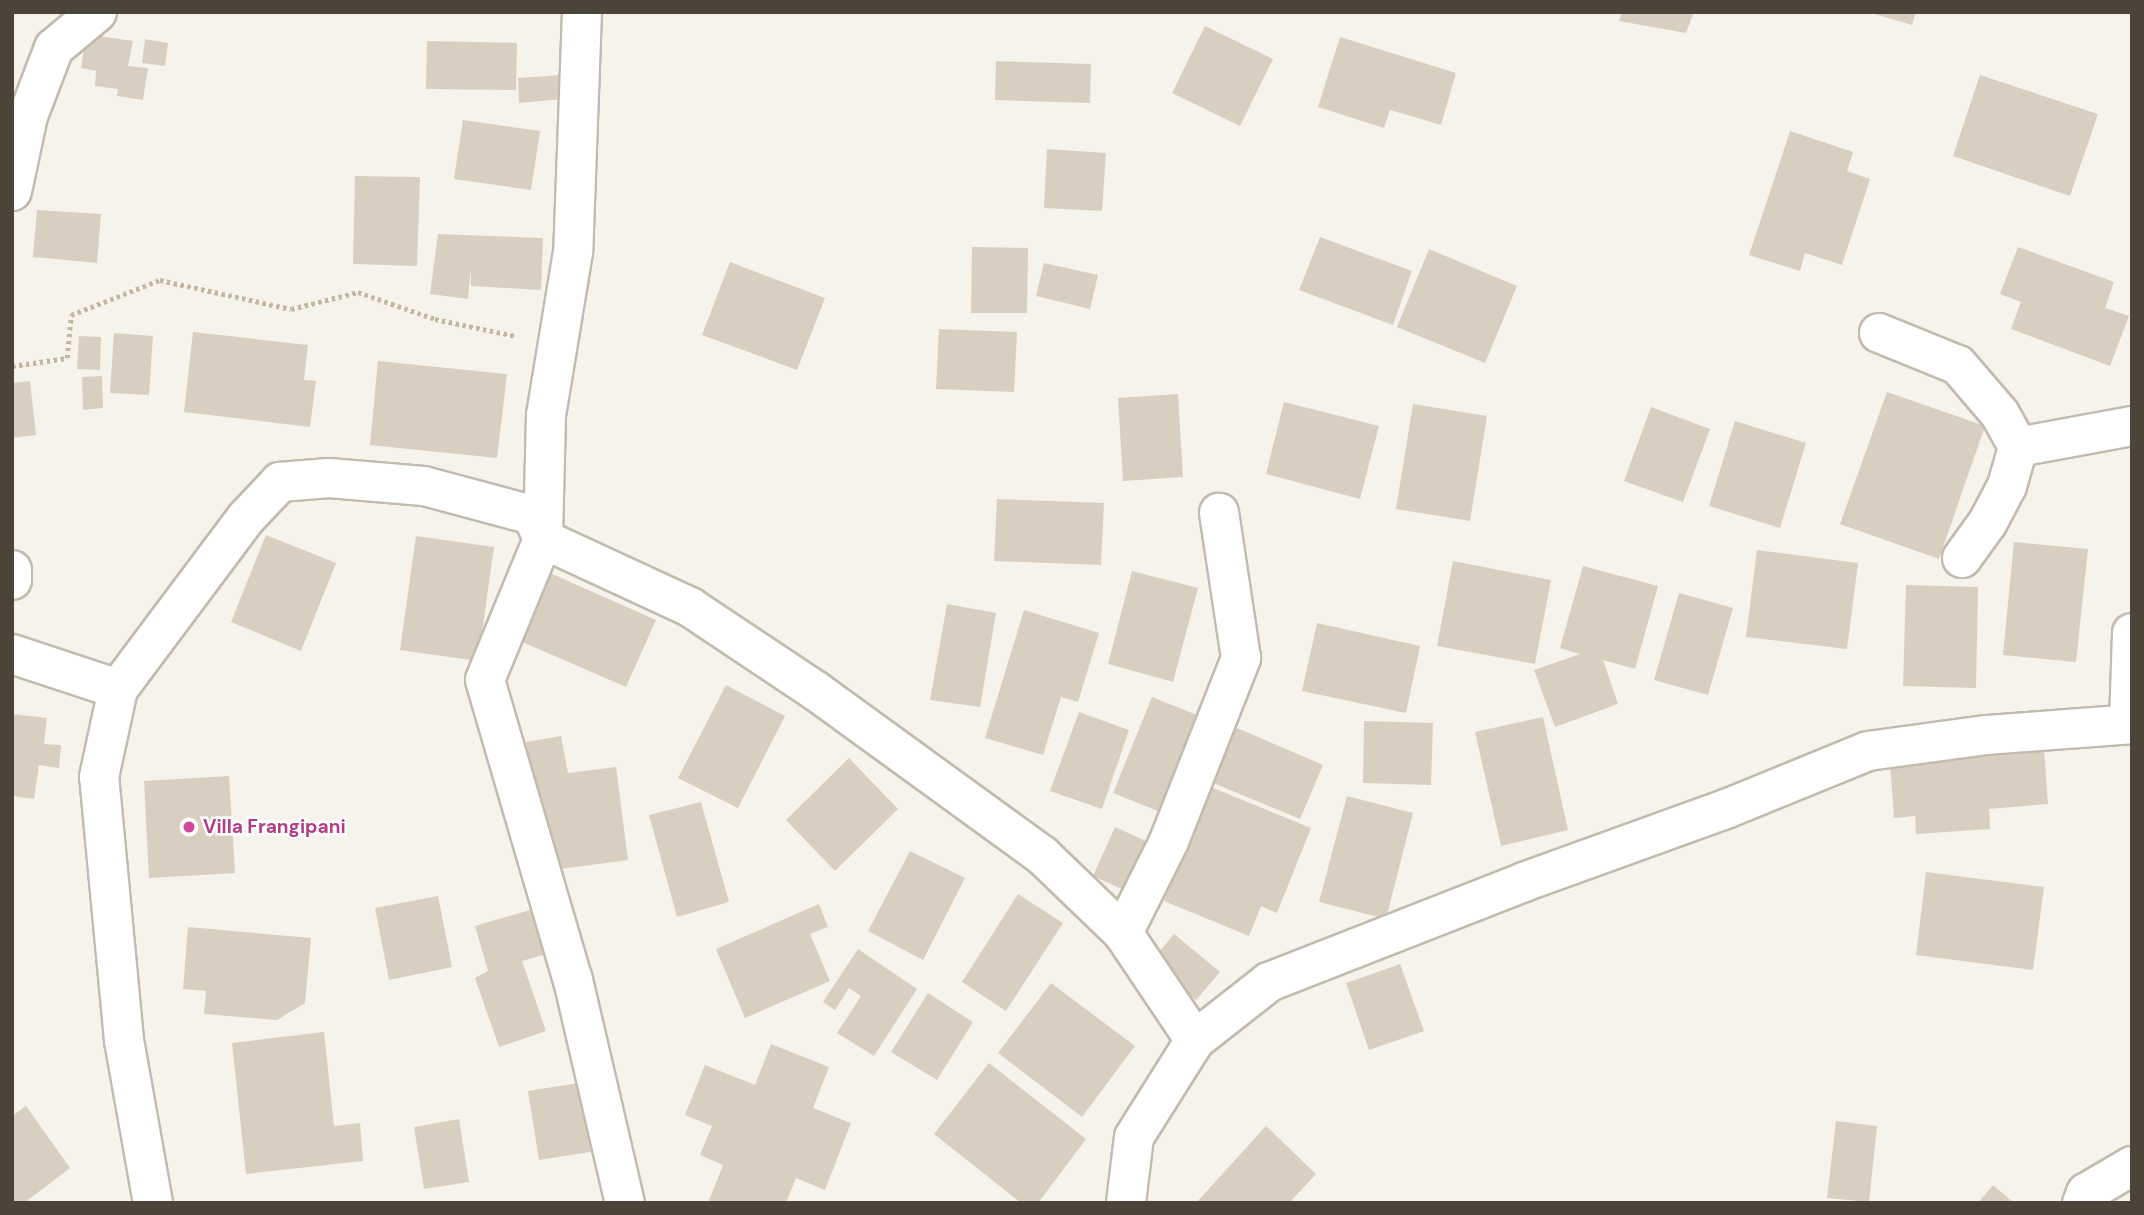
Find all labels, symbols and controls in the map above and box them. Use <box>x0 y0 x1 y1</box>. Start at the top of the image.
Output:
place label: Villa Frangipani <box>203 816 346 838</box>
marker: Villa Frangipani <box>181 819 197 835</box>

